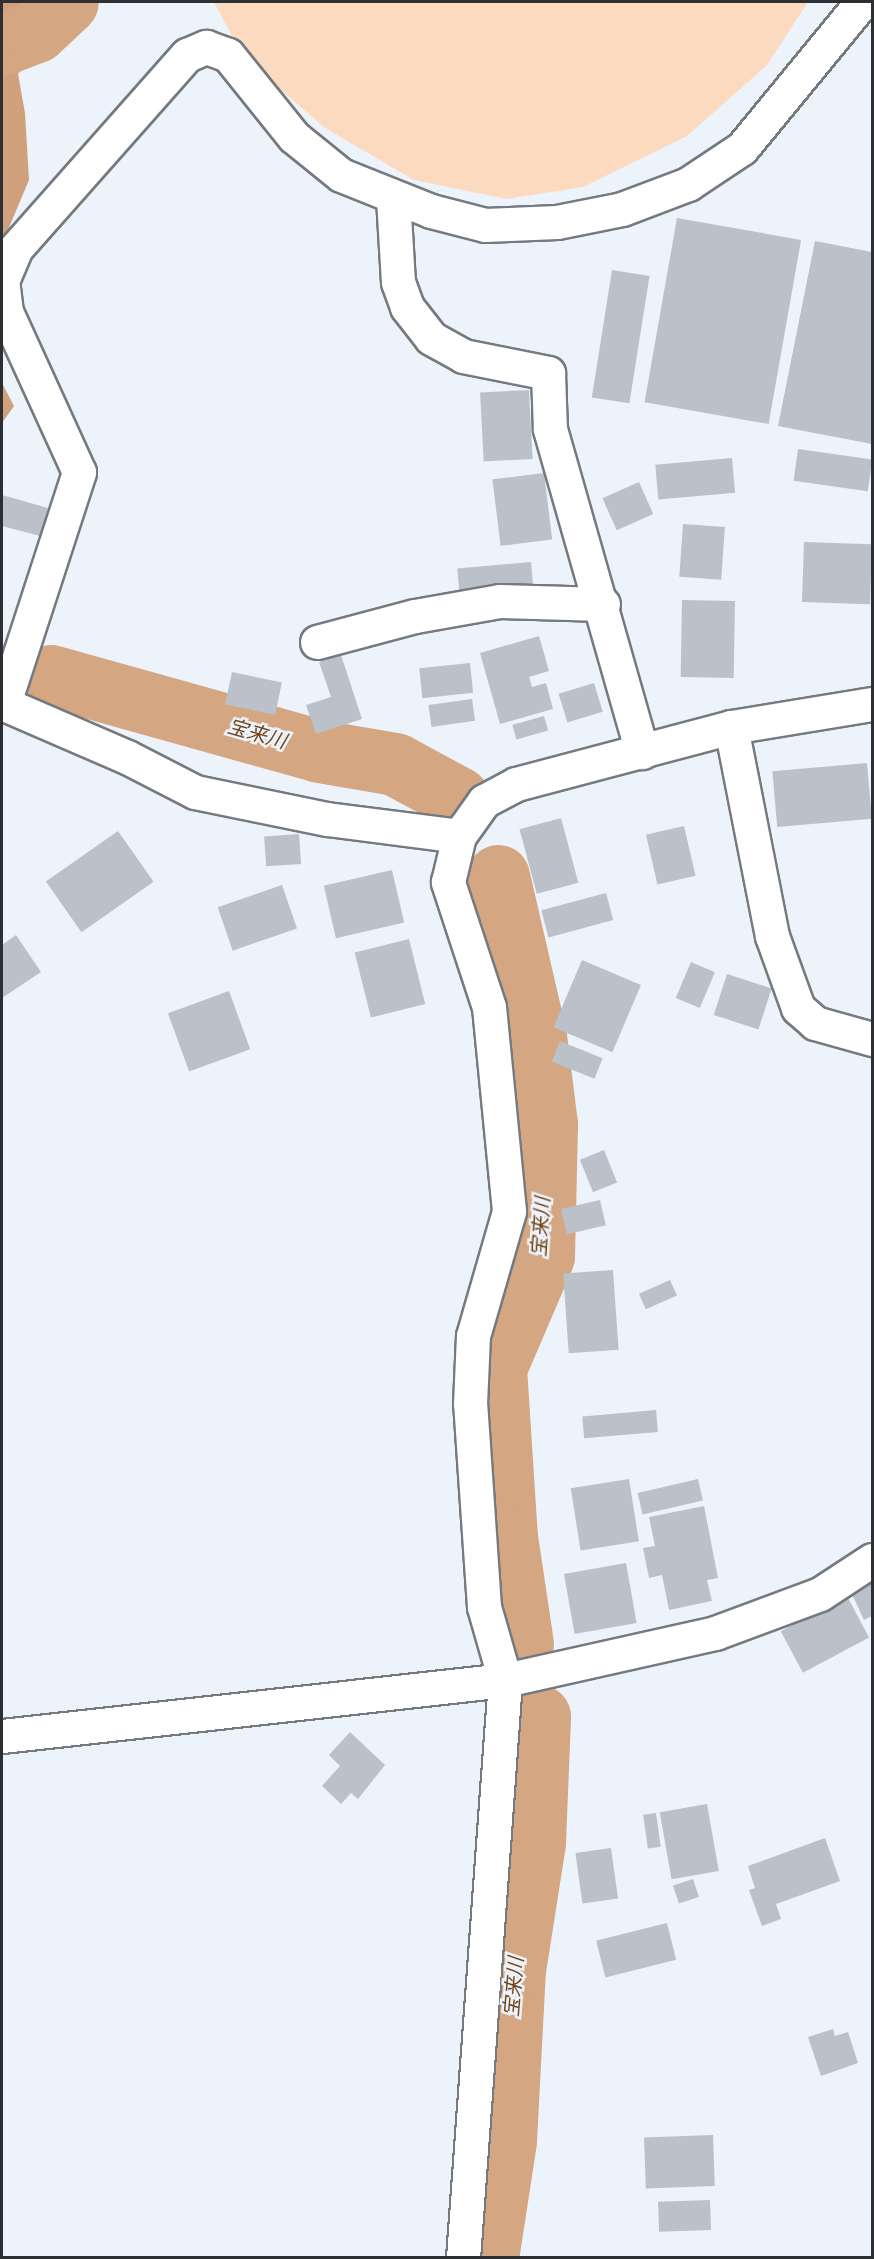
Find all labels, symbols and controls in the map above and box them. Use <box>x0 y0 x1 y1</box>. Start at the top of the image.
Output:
water label: 宝来川 <box>225 714 289 754</box>
water label: 宝来川 <box>527 1196 555 1258</box>
water label: 宝来川 <box>499 1956 529 2018</box>

